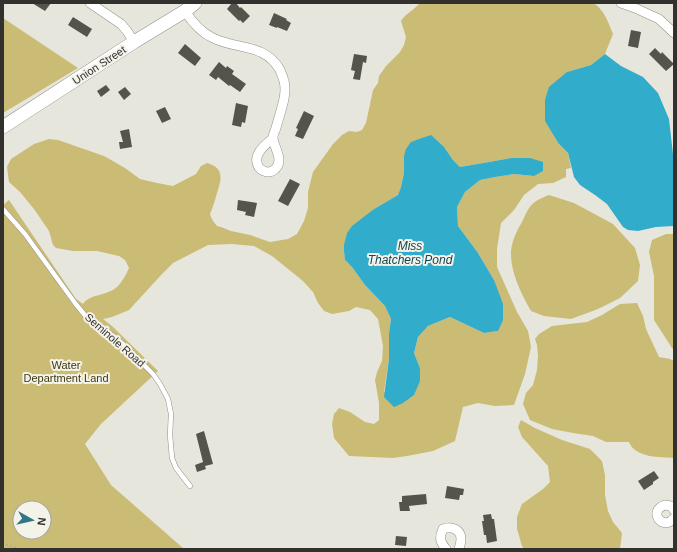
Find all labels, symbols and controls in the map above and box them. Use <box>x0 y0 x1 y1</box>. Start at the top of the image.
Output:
street label: Union Street <box>70 43 128 87</box>
water label: Miss Thatchers Pond <box>368 239 453 267</box>
street label: Seminole Road <box>83 311 147 369</box>
park label: Water Department Land <box>24 359 109 384</box>
north arrow <box>12 500 52 540</box>
text: N <box>35 517 48 526</box>

